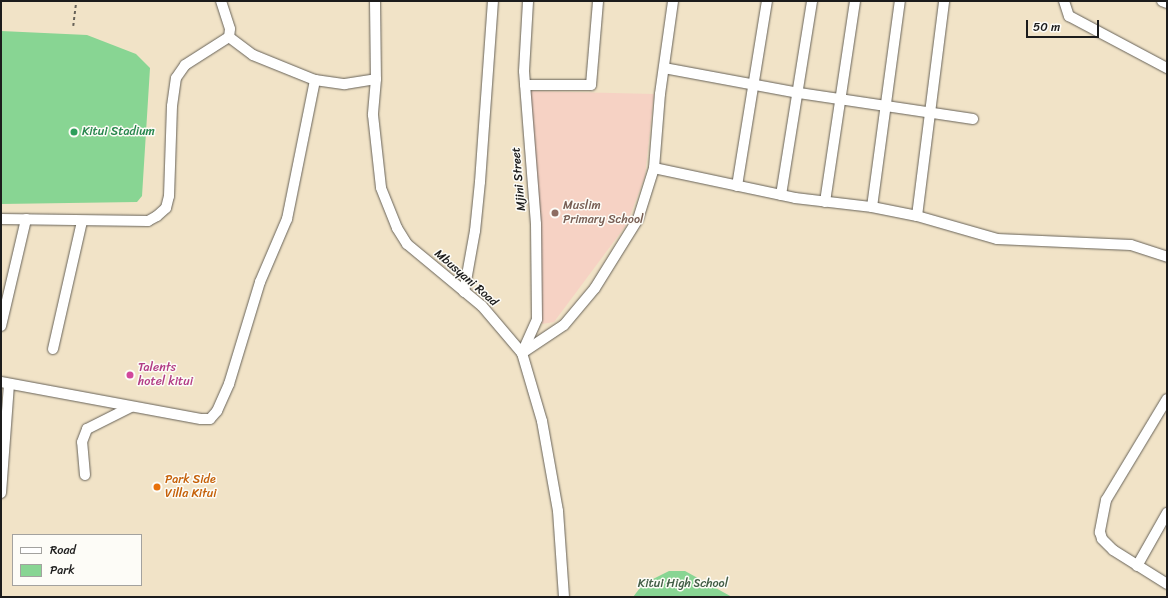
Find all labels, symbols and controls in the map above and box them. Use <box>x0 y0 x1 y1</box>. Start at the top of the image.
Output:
scale bar <box>1028 12 1101 38</box>
text: 50 m <box>1033 16 1060 38</box>
place label: Kitui Stadium <box>82 125 155 139</box>
marker: Kitui Stadium <box>69 127 79 137</box>
street label: Mjini Street <box>509 146 529 212</box>
place label: Muslim Primary School <box>563 199 643 227</box>
marker: Muslim Primary School <box>550 208 560 218</box>
street label: Mbusyani Road <box>431 247 501 309</box>
place label: Talents hotel kitui <box>138 361 193 389</box>
marker: Talents hotel kitui <box>125 370 135 380</box>
place label: Park Side Villa Kitui <box>165 473 217 501</box>
marker: Park Side Villa Kitui <box>152 482 162 492</box>
legend <box>12 534 142 586</box>
text: Road <box>50 539 76 561</box>
text: Park <box>50 559 75 581</box>
park label: Kitui High School <box>637 577 729 591</box>

